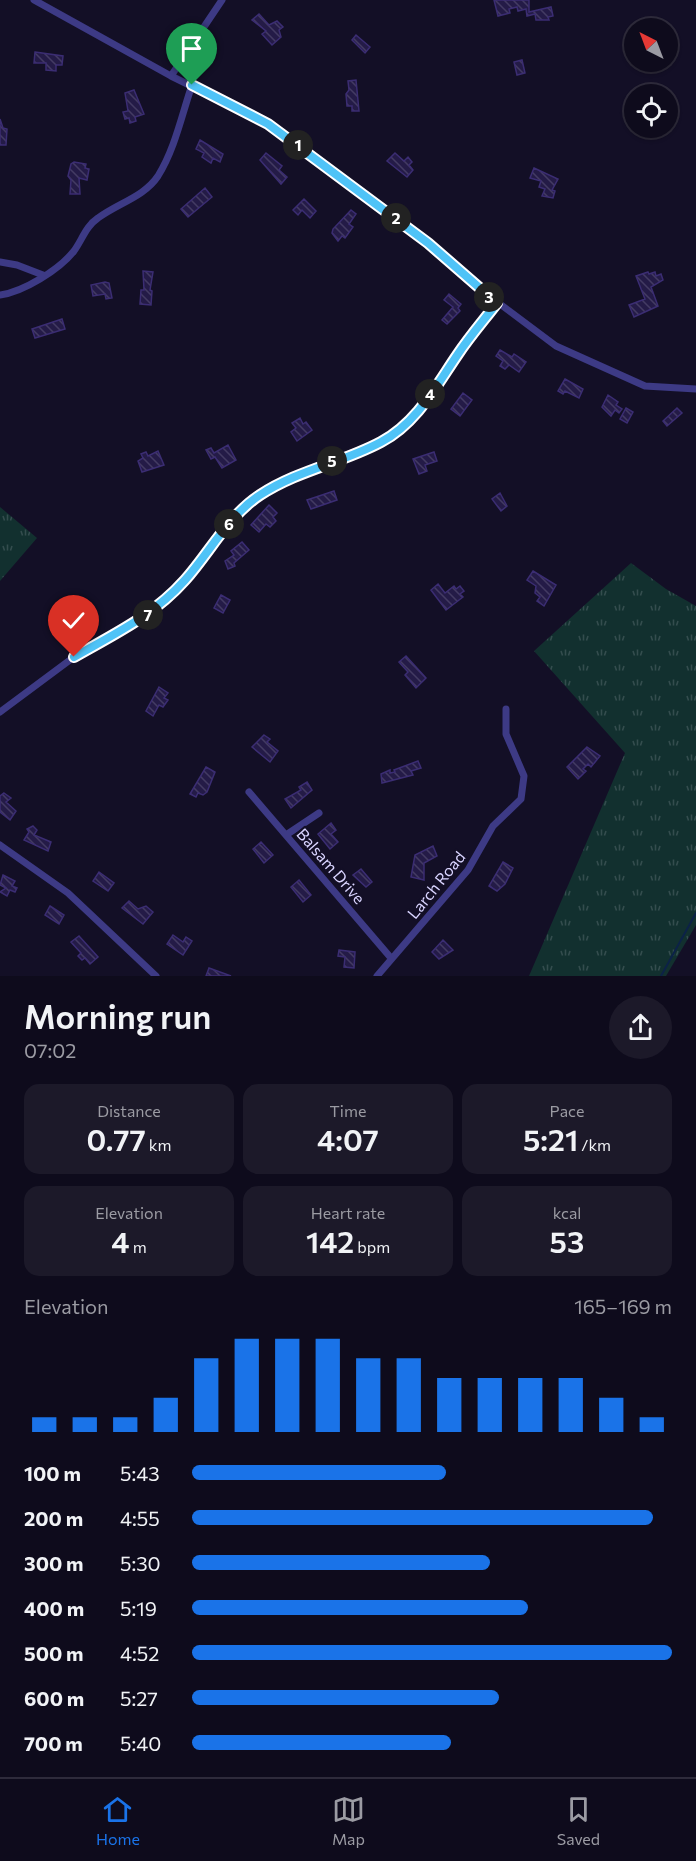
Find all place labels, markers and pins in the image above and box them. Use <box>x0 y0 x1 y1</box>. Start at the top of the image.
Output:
pin <box>166 23 217 85</box>
pin: 1 <box>283 130 313 160</box>
pin: 2 <box>381 203 411 233</box>
pin: 3 <box>474 282 504 312</box>
pin: 4 <box>415 379 445 409</box>
pin: 5 <box>317 446 347 476</box>
pin: 6 <box>214 509 244 539</box>
pin <box>48 595 99 657</box>
pin: 7 <box>133 600 163 630</box>

